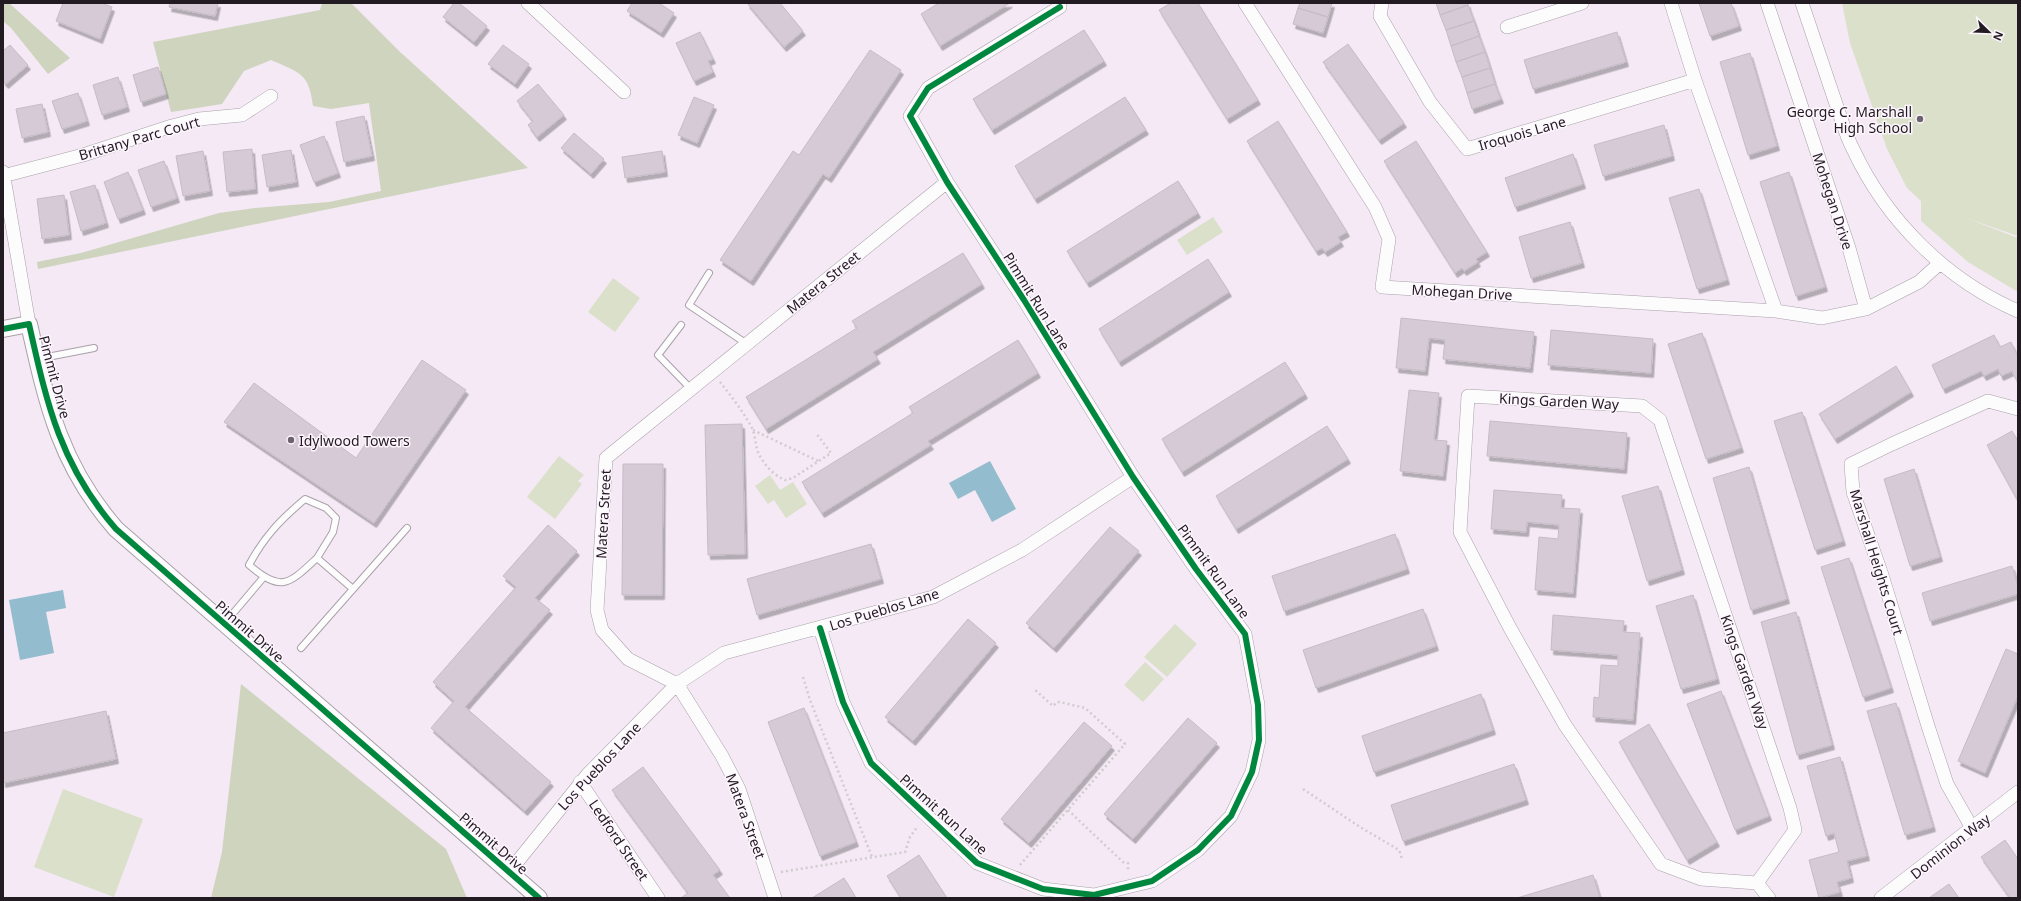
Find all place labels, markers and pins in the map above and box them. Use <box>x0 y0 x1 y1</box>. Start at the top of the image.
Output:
place label: George C. Marshall High School <box>1787 102 1912 137</box>
marker: George C. Marshall High School <box>1915 114 1925 124</box>
place label: Idylwood Towers <box>299 431 410 450</box>
marker: Idylwood Towers <box>286 435 296 445</box>

